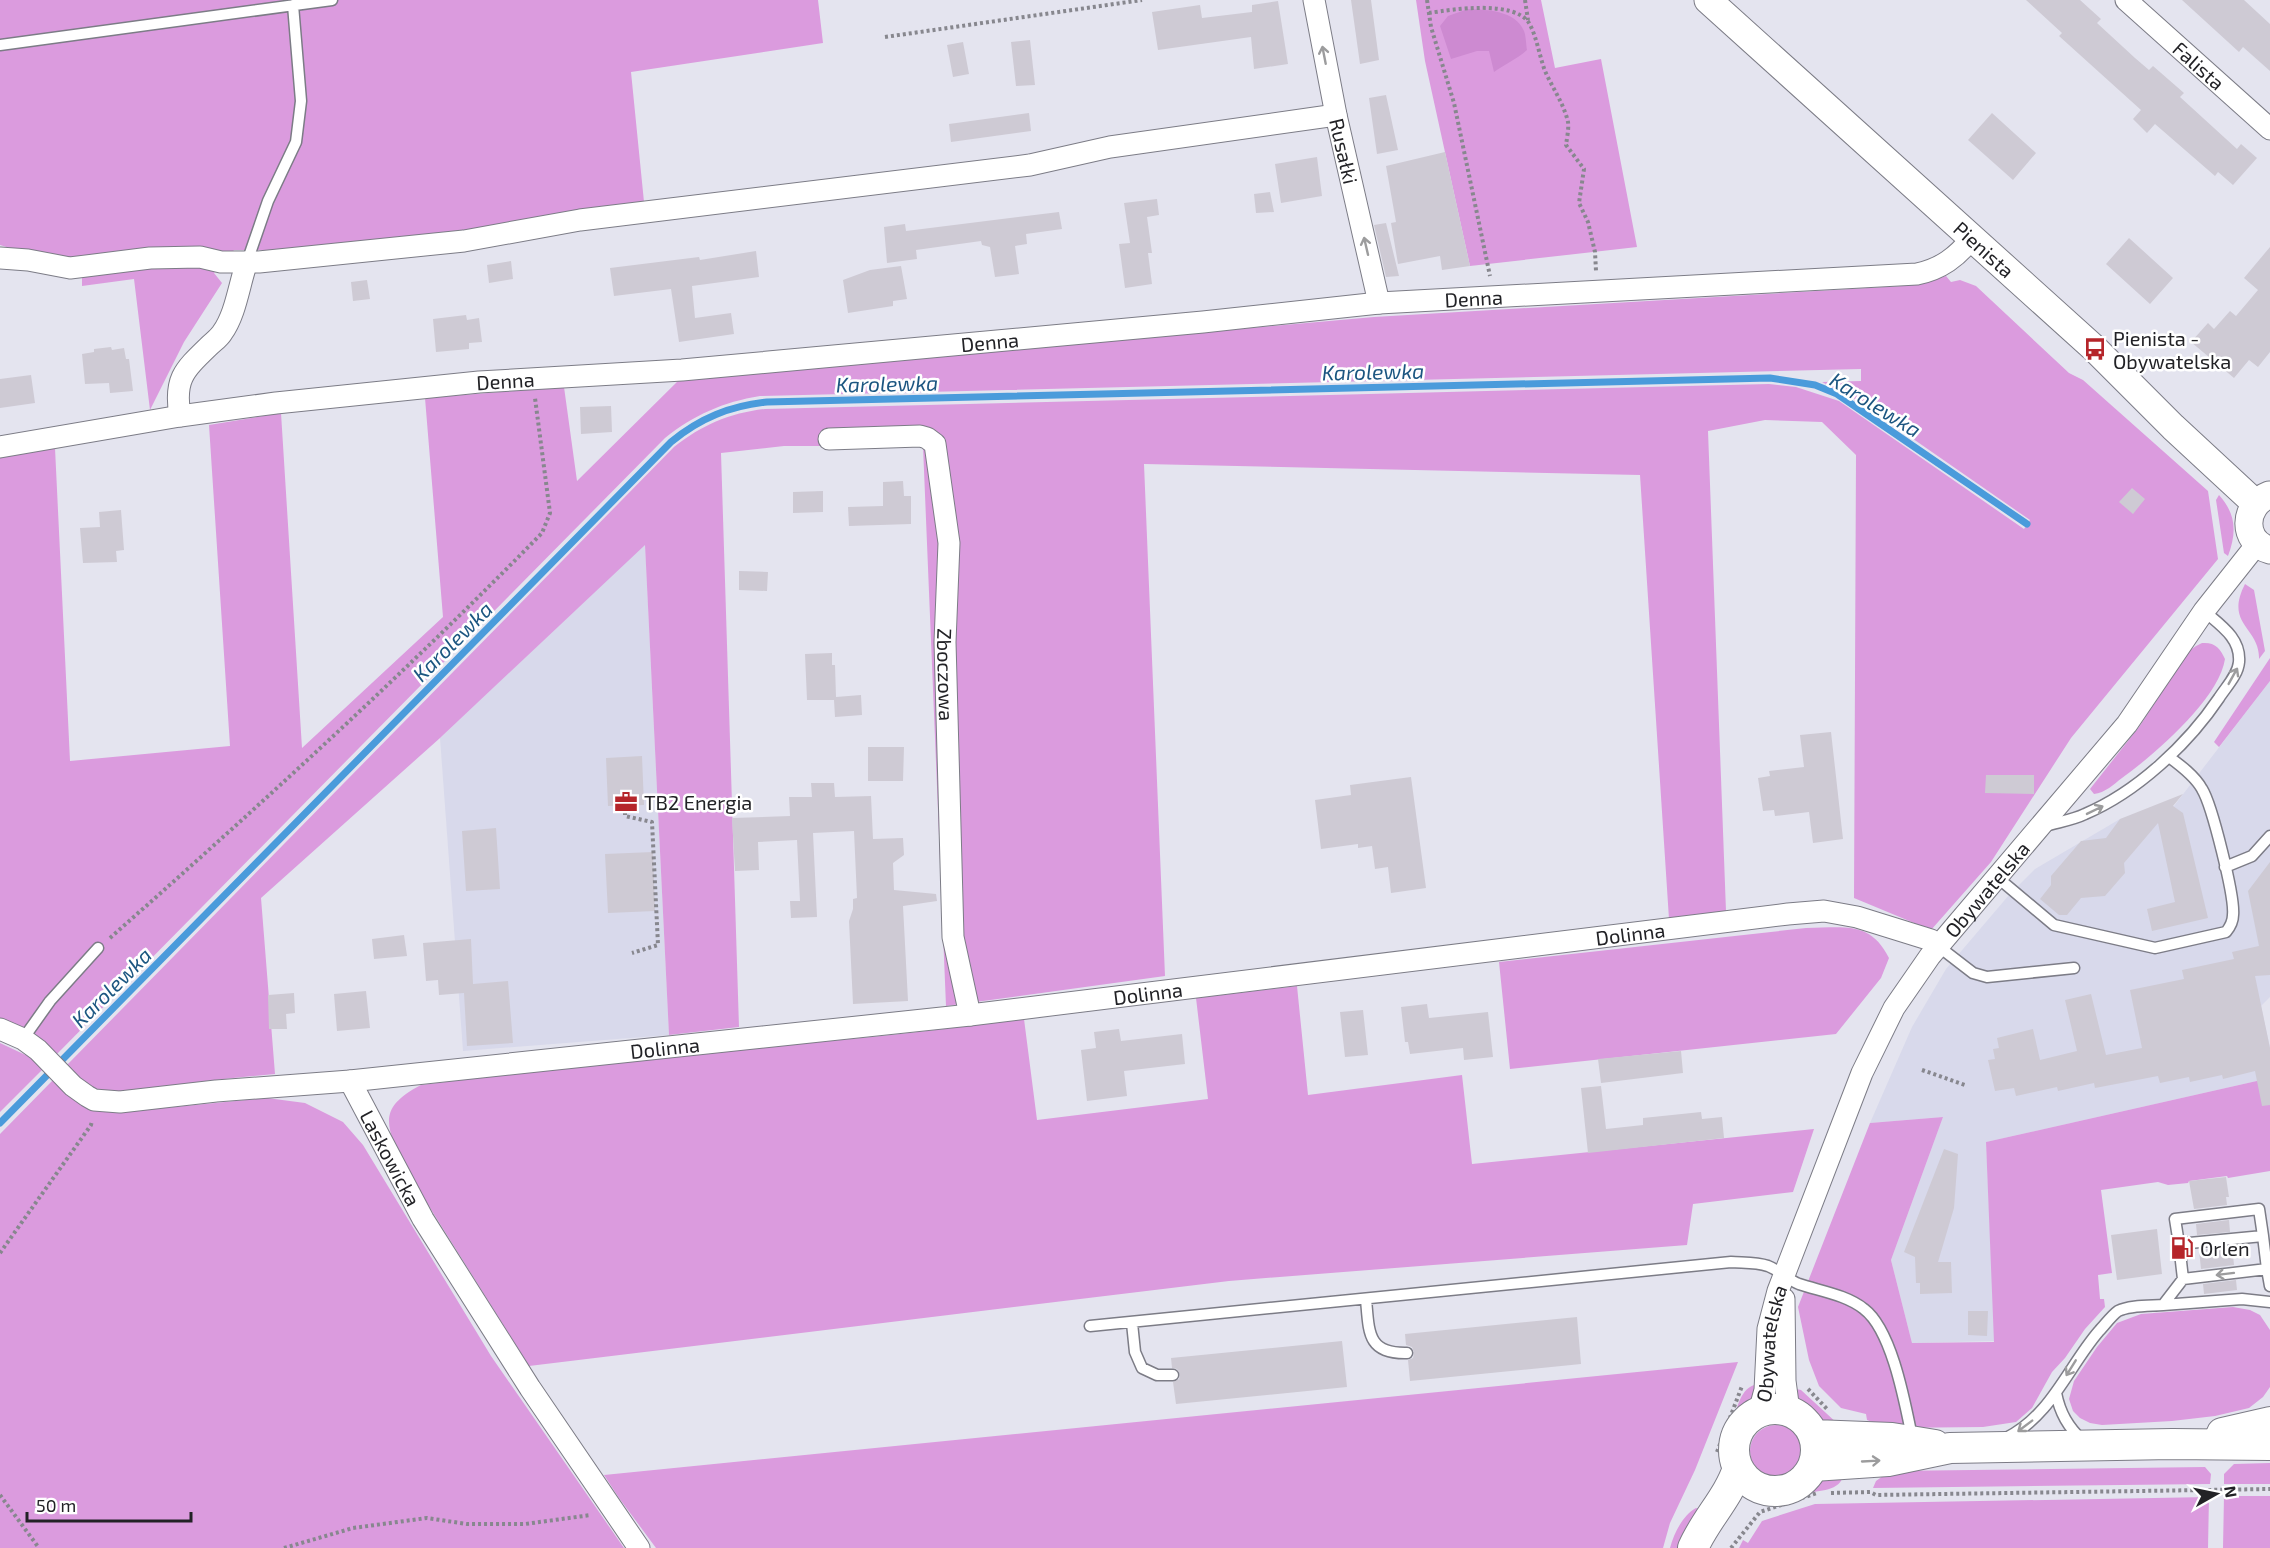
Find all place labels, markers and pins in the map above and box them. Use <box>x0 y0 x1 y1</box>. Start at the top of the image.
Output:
place label: Pienista - Obywatelska <box>2113 326 2231 373</box>
bus stop icon: Pienista - Obywatelska <box>2082 336 2108 362</box>
office icon: TB2 Energia <box>613 789 639 815</box>
place label: TB2 Energia <box>644 790 752 814</box>
fuel station icon: Orlen <box>2169 1235 2195 1261</box>
place label: Orlen <box>2200 1236 2250 1260</box>

